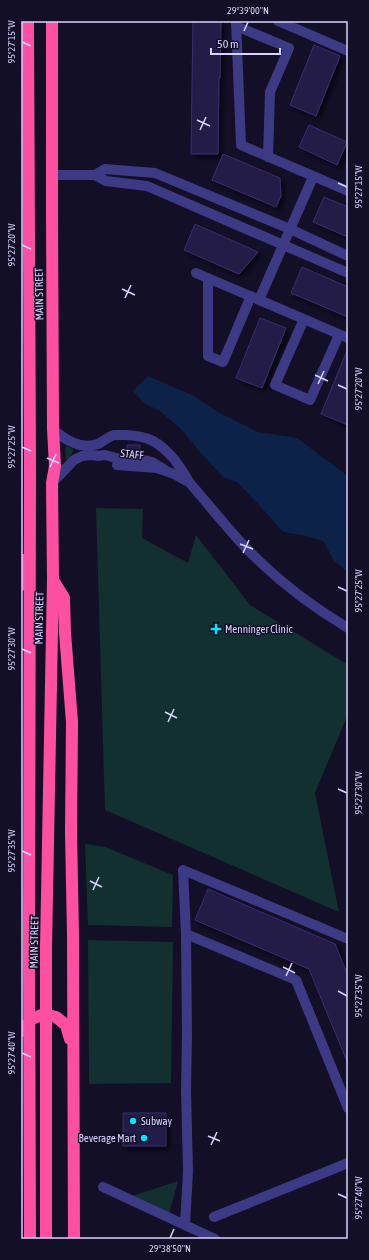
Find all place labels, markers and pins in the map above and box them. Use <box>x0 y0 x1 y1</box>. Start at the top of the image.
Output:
marker: Menninger Clinic <box>210 623 222 635</box>
place label: Menninger Clinic <box>225 623 293 635</box>
place label: Subway <box>141 1115 173 1127</box>
marker: Subway <box>128 1116 138 1126</box>
place label: Beverage Mart <box>79 1132 136 1144</box>
marker: Beverage Mart <box>139 1133 149 1143</box>

